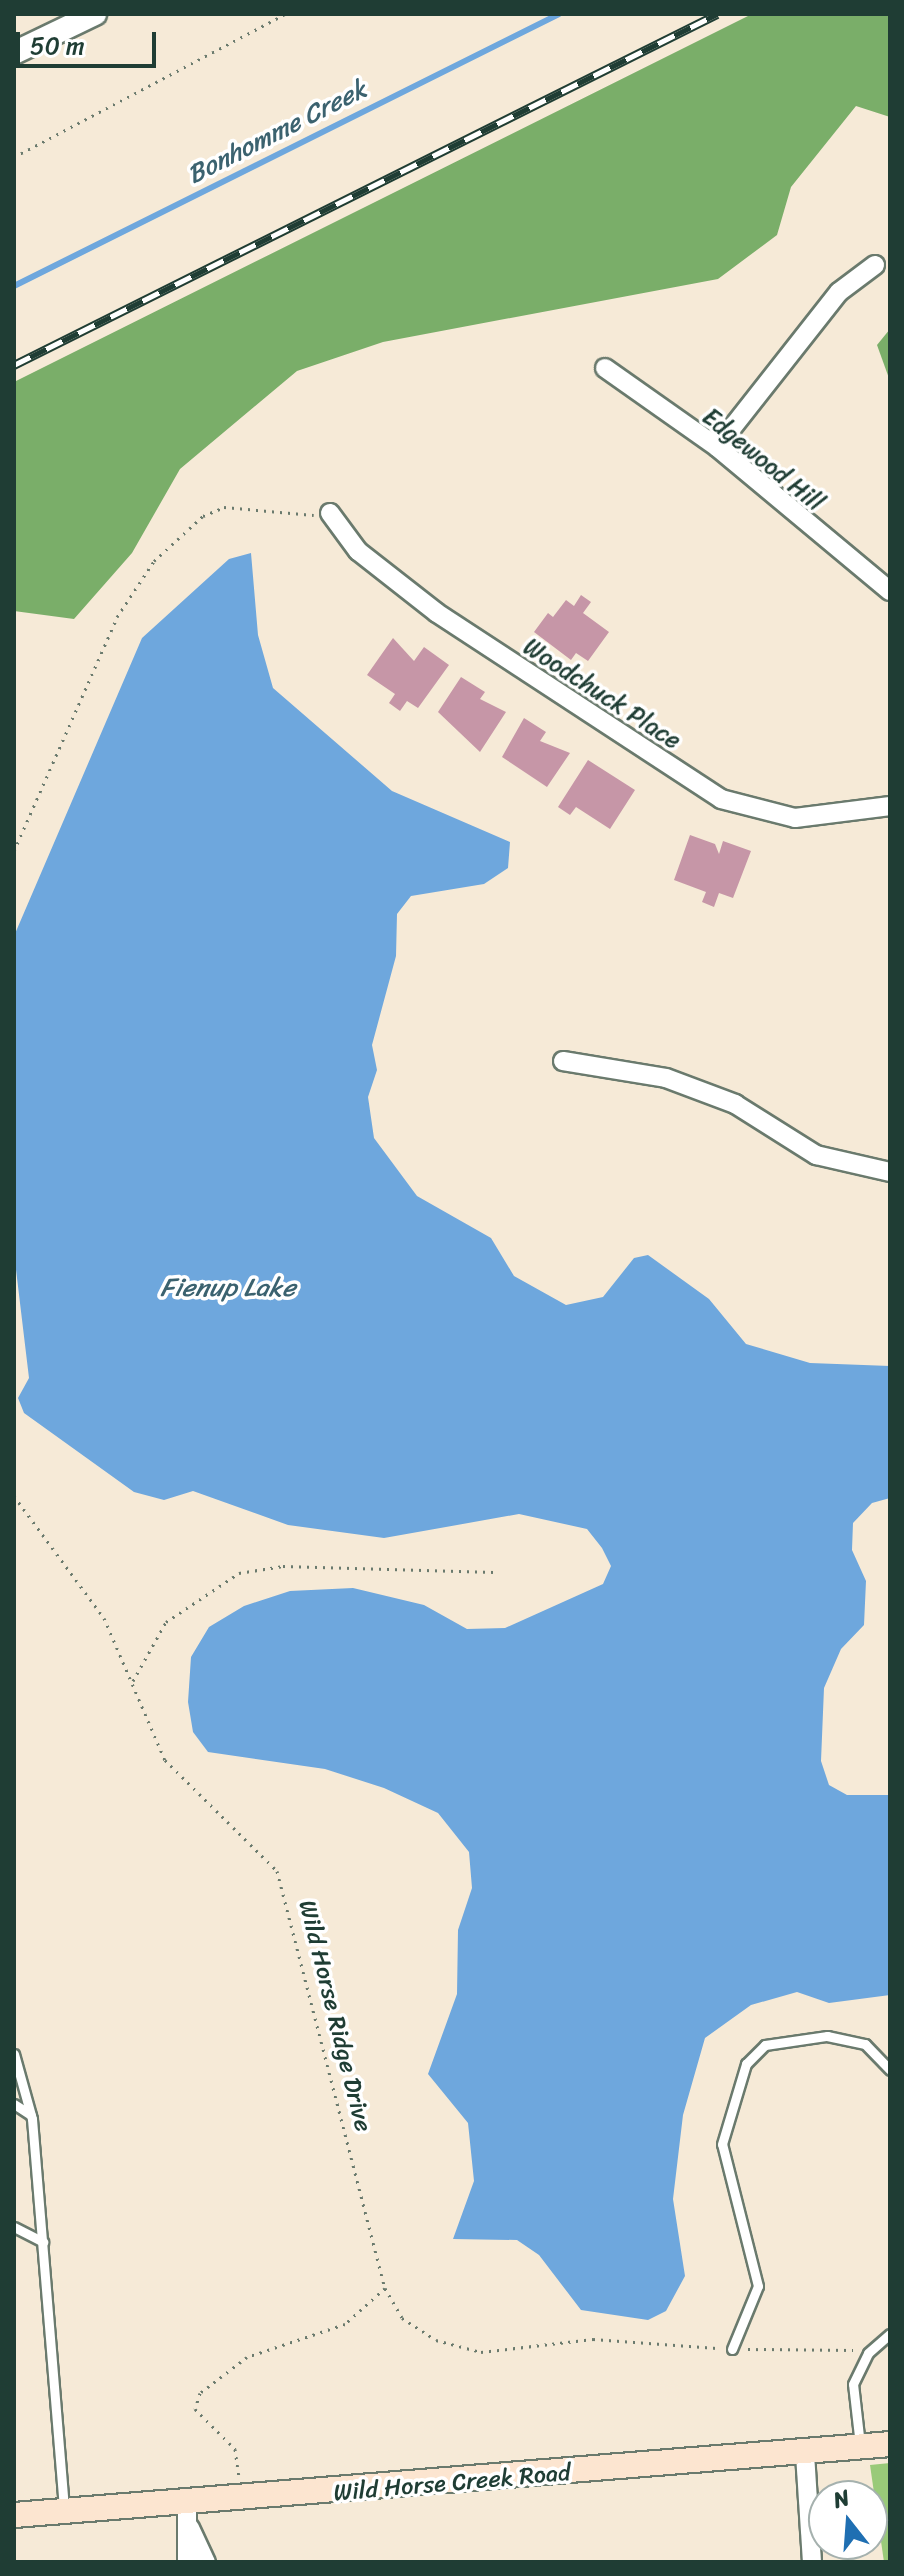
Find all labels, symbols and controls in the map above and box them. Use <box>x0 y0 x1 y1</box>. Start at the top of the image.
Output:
scale bar <box>20 16 160 66</box>
text: 50 m <box>30 25 85 67</box>
water label: Bonhomme Creek <box>182 73 372 191</box>
street label: Edgewood Hill <box>697 402 829 518</box>
street label: Woodchuck Place <box>518 632 686 756</box>
water label: Fienup Lake <box>160 1272 296 1304</box>
street label: Wild Horse Ridge Drive <box>292 1897 378 2135</box>
street label: Wild Horse Creek Road <box>331 2458 573 2508</box>
text: N <box>828 2478 854 2519</box>
north arrow <box>808 2480 888 2560</box>

